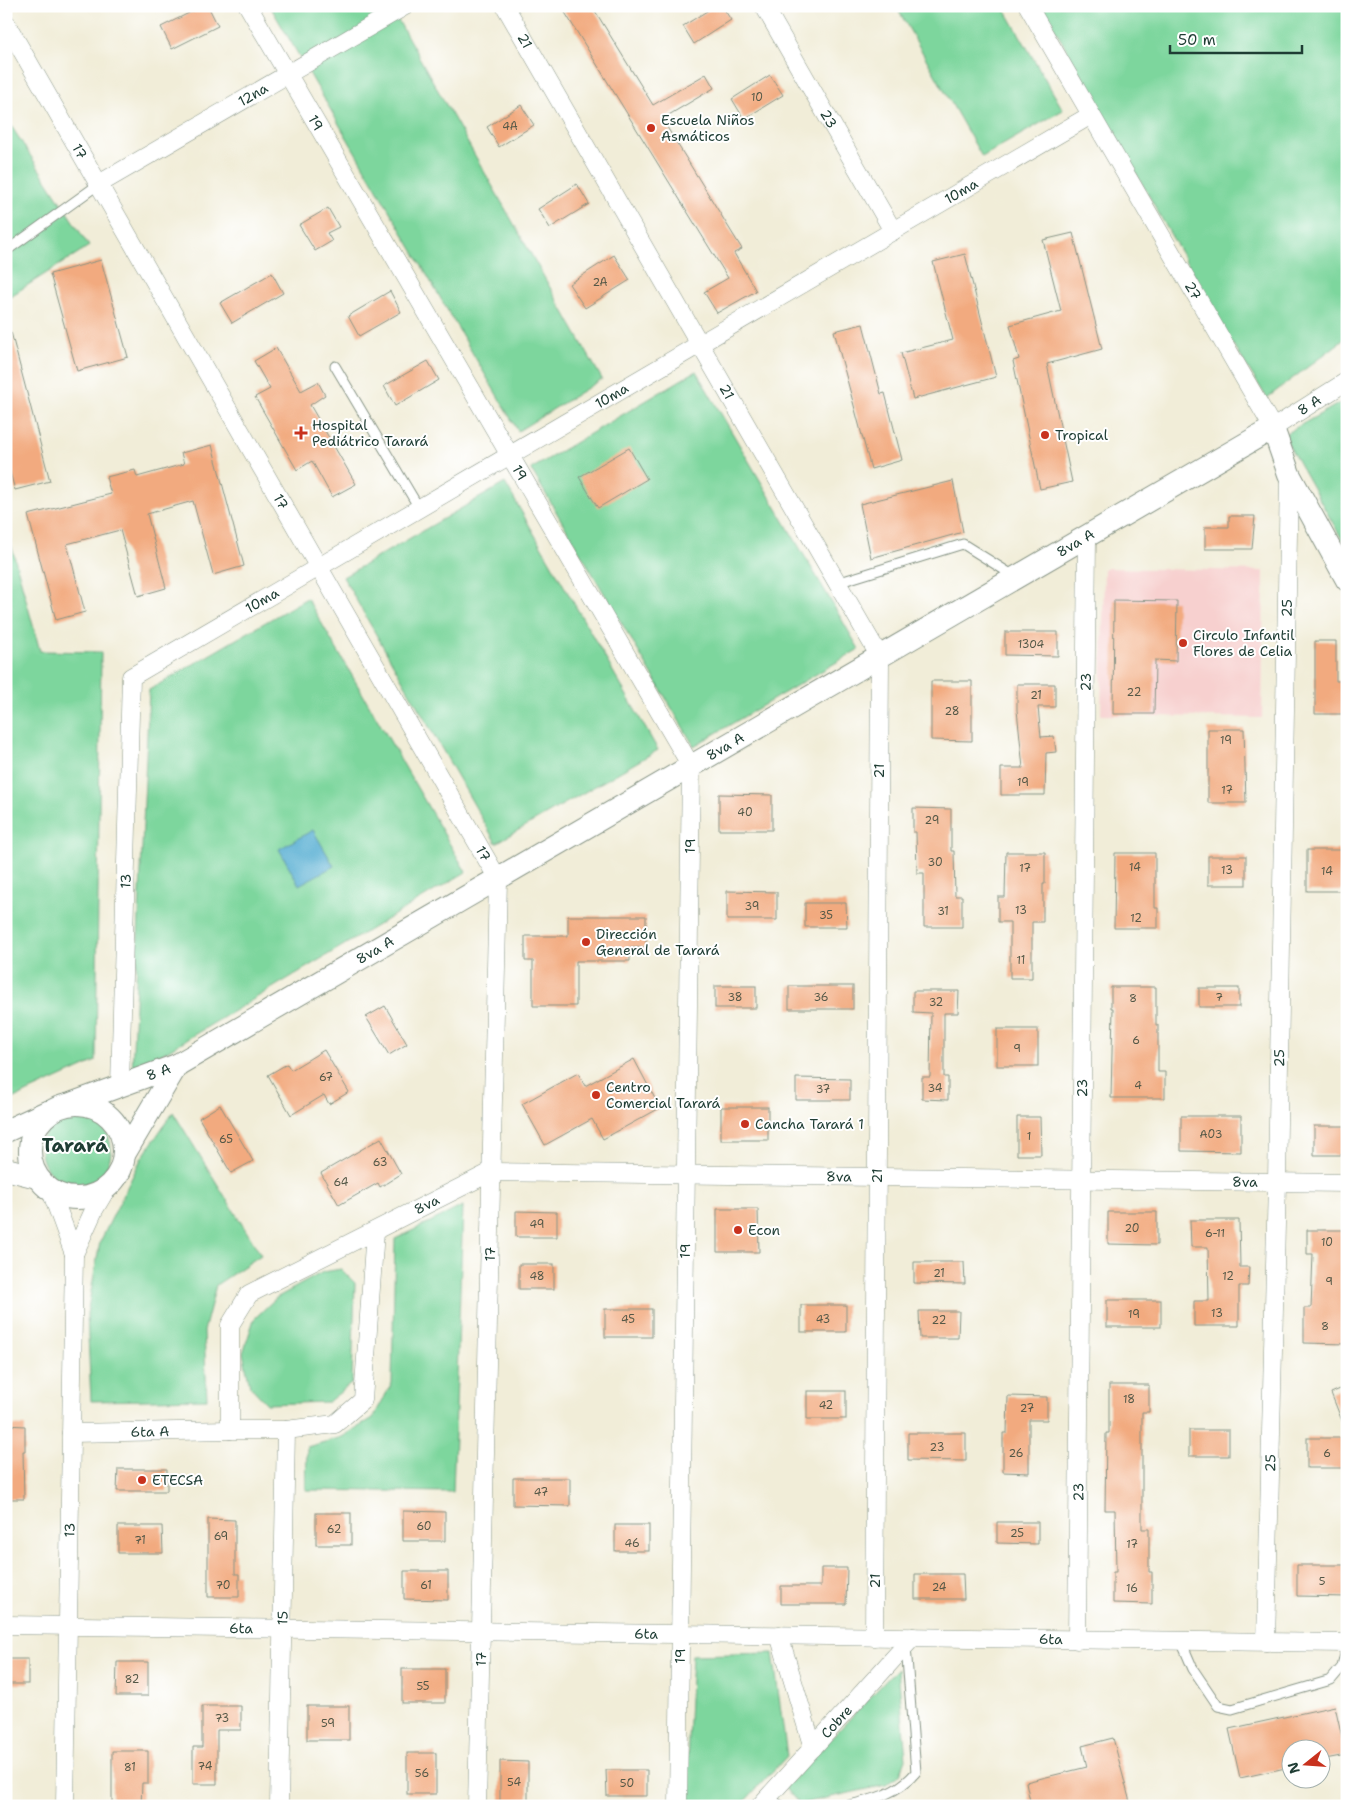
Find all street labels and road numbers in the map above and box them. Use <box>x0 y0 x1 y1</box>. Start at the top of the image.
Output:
street label: 21 <box>513 30 537 52</box>
street label: 12na <box>235 79 271 110</box>
street label: 23 <box>816 106 841 131</box>
street label: 19 <box>304 112 328 134</box>
street label: 17 <box>68 140 91 162</box>
street label: 10ma <box>941 174 981 208</box>
street label: 27 <box>1181 278 1206 303</box>
street label: 10ma <box>592 379 632 412</box>
street label: 21 <box>716 381 739 403</box>
street label: 8 A <box>1294 391 1325 419</box>
street label: 19 <box>508 461 532 484</box>
street label: 17 <box>270 491 293 513</box>
street label: 8va A <box>1053 525 1097 561</box>
street label: 10ma <box>242 583 282 617</box>
street label: 25 <box>1278 599 1296 617</box>
street label: 23 <box>1077 673 1095 692</box>
street label: 8va A <box>703 728 747 764</box>
street label: 21 <box>870 764 888 778</box>
street label: 19 <box>681 838 699 854</box>
street label: 17 <box>472 843 495 865</box>
street label: 13 <box>116 873 135 889</box>
street label: 8va A <box>353 932 397 968</box>
street label: 25 <box>1270 1049 1288 1067</box>
street label: 8 A <box>144 1059 173 1084</box>
street label: 23 <box>1073 1078 1091 1098</box>
street label: 8va <box>826 1167 852 1186</box>
street label: 21 <box>868 1169 886 1183</box>
street label: 8va <box>1232 1173 1258 1191</box>
street label: 8va <box>411 1190 443 1218</box>
street label: 19 <box>676 1243 694 1259</box>
street label: 17 <box>481 1246 499 1262</box>
street label: 6ta A <box>130 1422 170 1441</box>
street label: 25 <box>1261 1454 1279 1472</box>
street label: 23 <box>1069 1482 1087 1502</box>
street label: 13 <box>60 1522 79 1538</box>
street label: 21 <box>866 1574 884 1588</box>
street label: 15 <box>273 1611 292 1625</box>
street label: 6ta <box>229 1619 253 1637</box>
street label: 6ta <box>634 1624 658 1643</box>
street label: 6ta <box>1039 1630 1063 1648</box>
street label: 19 <box>671 1648 689 1664</box>
street label: 17 <box>472 1651 490 1667</box>
street label: Cobre <box>817 1701 856 1742</box>

